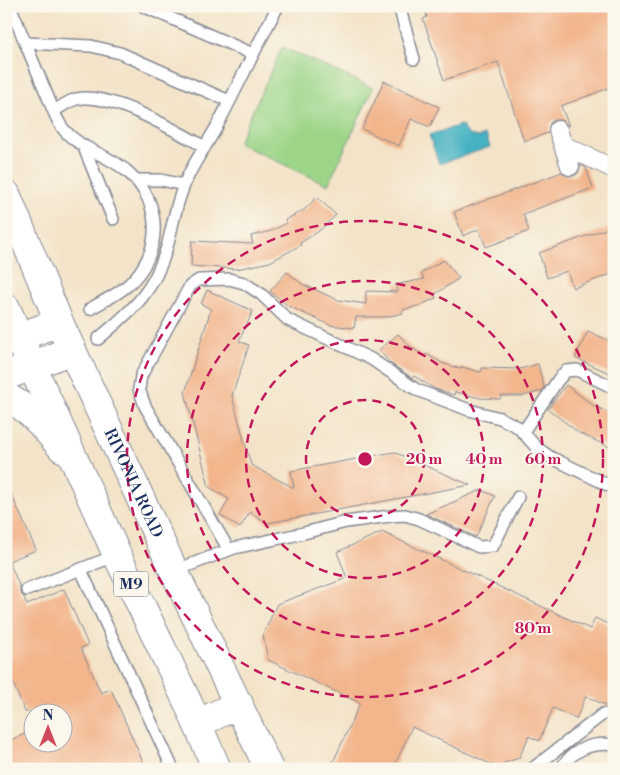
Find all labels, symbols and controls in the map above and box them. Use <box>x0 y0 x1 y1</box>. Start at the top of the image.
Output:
street label: RIVONIA ROAD <box>100 425 167 541</box>
centre of rings <box>356 450 374 468</box>
text: 20 m <box>406 450 443 469</box>
text: 40 m <box>465 450 503 469</box>
text: 60 m <box>525 450 562 469</box>
road number: M9 <box>114 572 148 596</box>
text: 80 m <box>515 619 552 638</box>
north arrow <box>22 702 72 752</box>
text: N <box>42 707 54 725</box>

